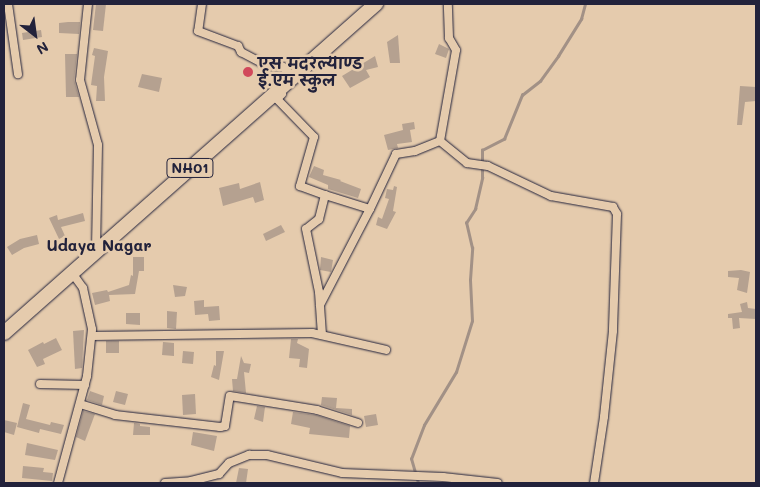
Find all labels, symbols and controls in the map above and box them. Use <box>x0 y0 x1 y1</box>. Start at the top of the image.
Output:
north arrow <box>10 10 60 60</box>
text: N <box>33 38 52 59</box>
place label: एस मदरल्याण्ड ई.एम स्कुल <box>258 54 363 89</box>
marker: एस मदरल्याण्ड ई.एम स्कुल <box>242 66 254 78</box>
road number: NH01 <box>166 156 214 180</box>
district label: Udaya Nagar <box>46 235 152 255</box>

